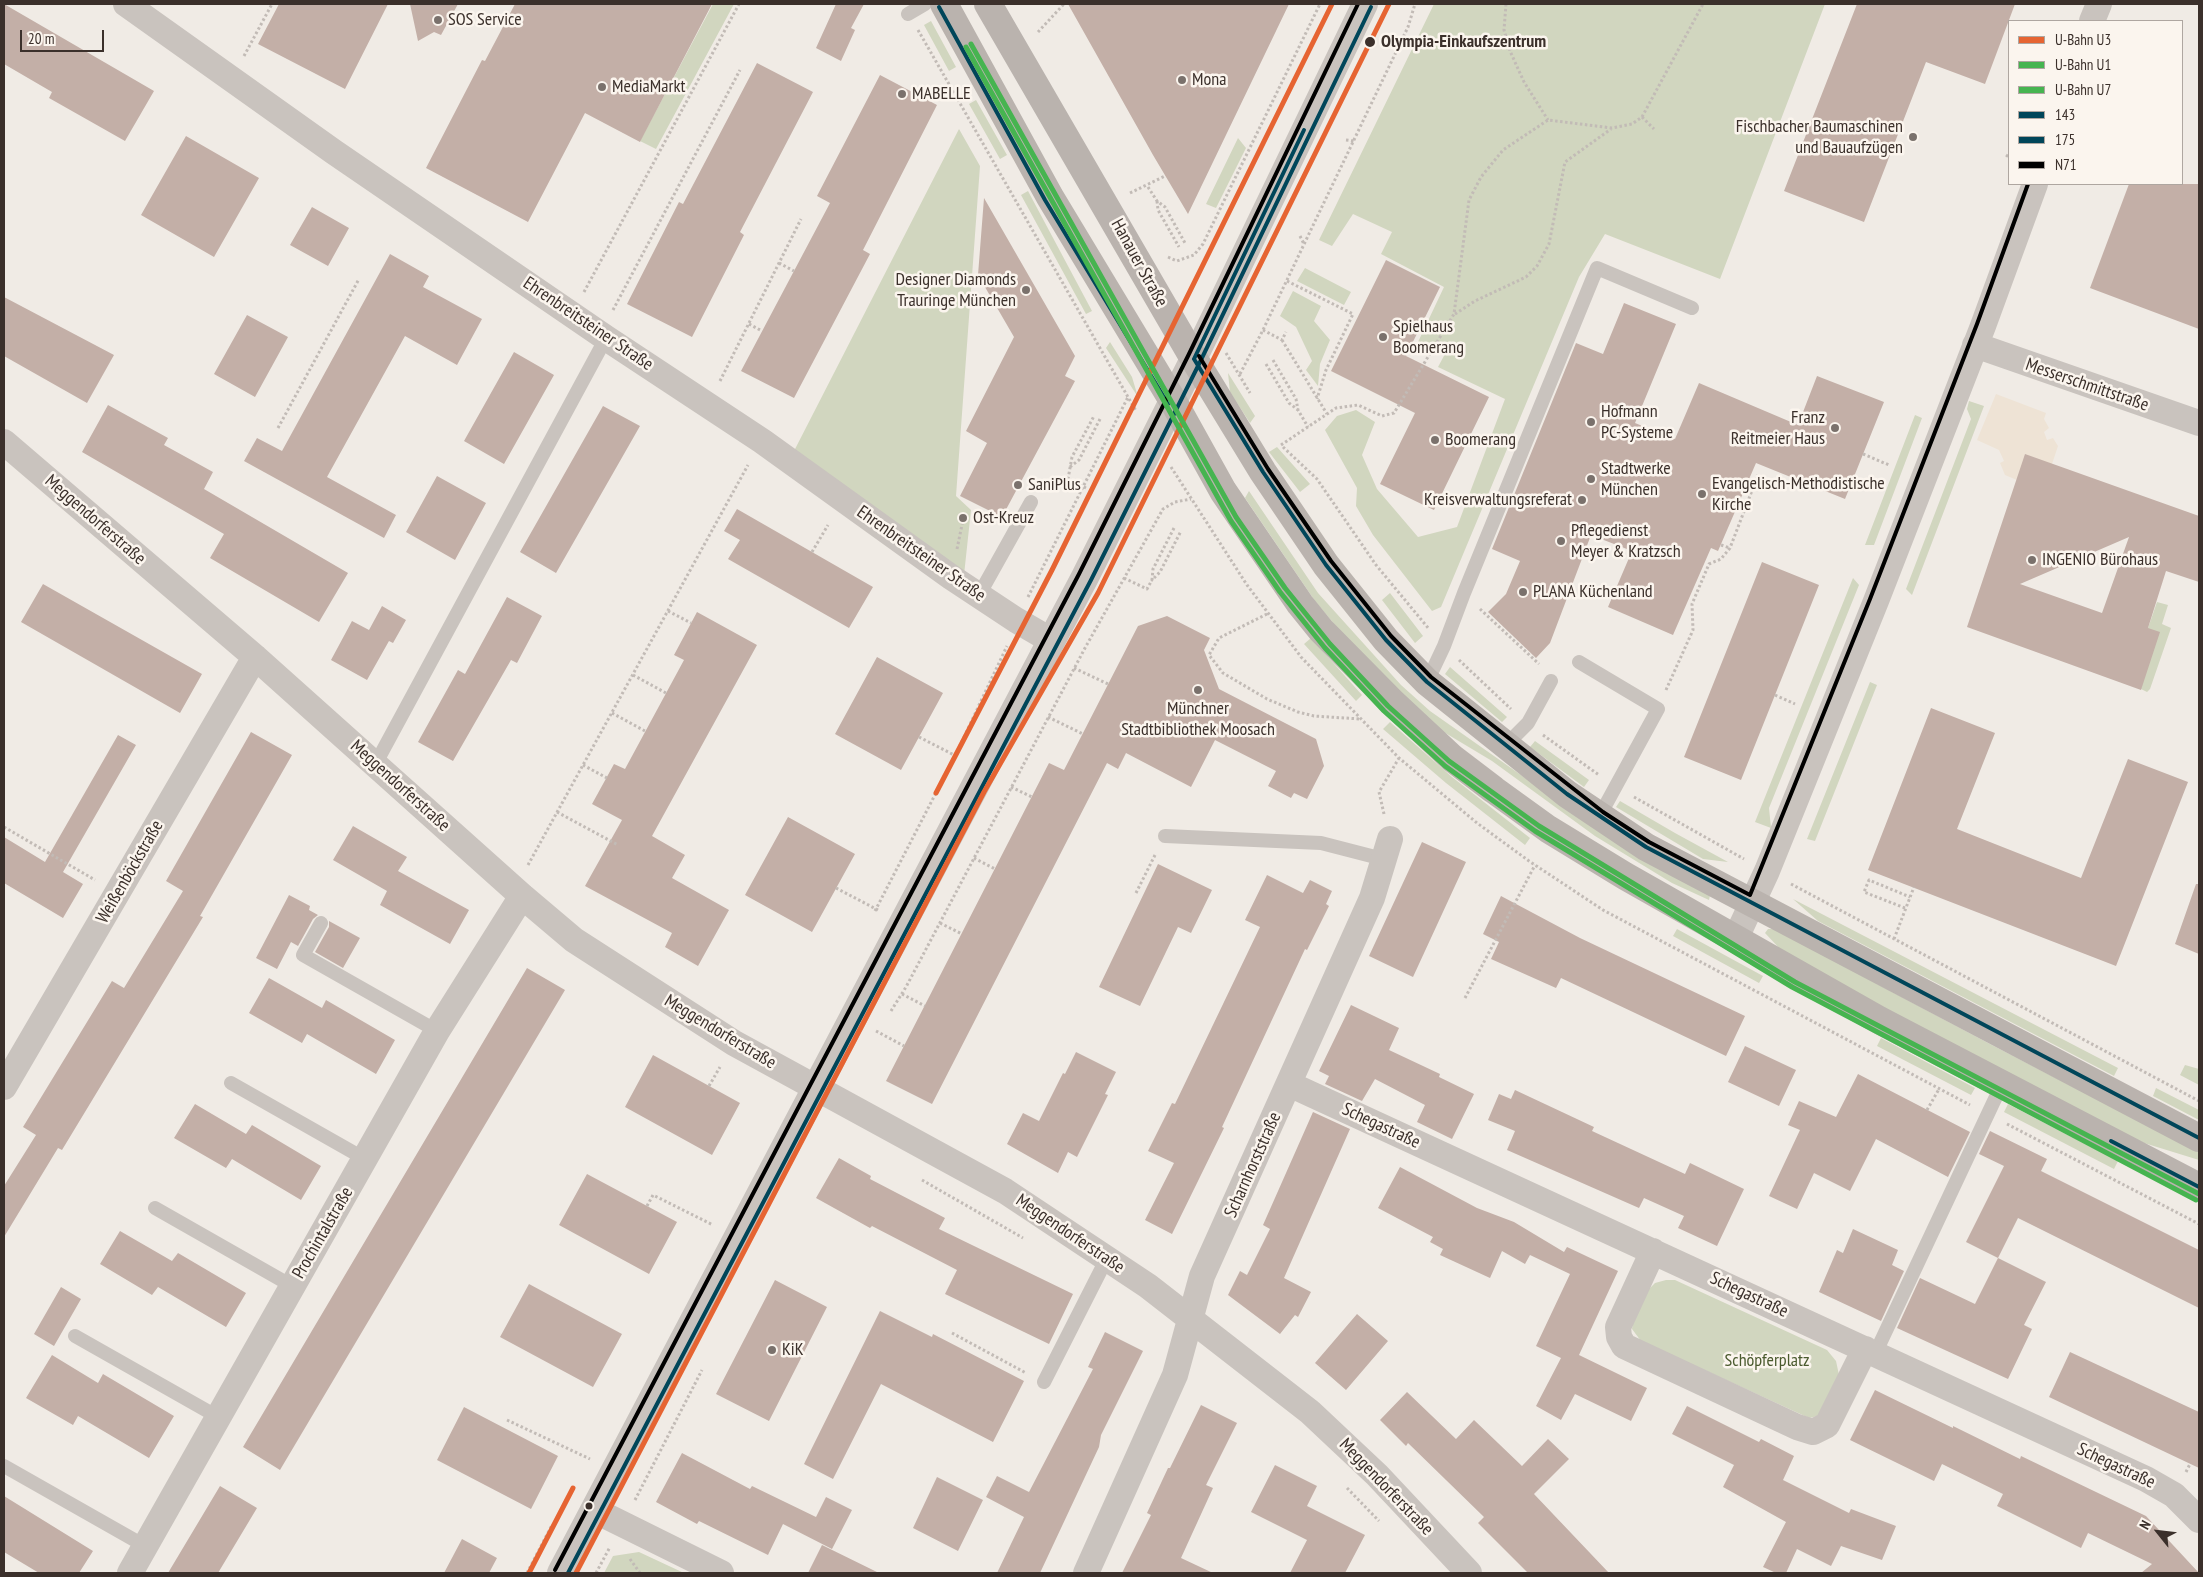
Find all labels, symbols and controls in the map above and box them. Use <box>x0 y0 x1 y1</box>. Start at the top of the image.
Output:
place label: SOS Service <box>448 9 522 31</box>
marker: SOS Service <box>432 14 444 26</box>
scale bar <box>22 20 106 52</box>
legend <box>2008 20 2183 185</box>
text: 20 m <box>28 29 54 48</box>
text: U-Bahn U3 <box>2055 30 2111 49</box>
place label: Olympia-Einkaufszentrum <box>1381 31 1546 53</box>
marker: Olympia-Einkaufszentrum <box>1363 35 1377 49</box>
text: U-Bahn U1 <box>2055 55 2111 74</box>
place label: Mona <box>1192 69 1226 91</box>
marker: Mona <box>1176 74 1188 86</box>
place label: MediaMarkt <box>612 76 685 98</box>
text: U-Bahn U7 <box>2055 80 2111 99</box>
marker: MediaMarkt <box>596 81 608 93</box>
place label: MABELLE <box>912 83 971 105</box>
marker: MABELLE <box>896 88 908 100</box>
text: 143 <box>2055 105 2075 124</box>
place label: Fischbacher Baumaschinen und Bauaufzügen <box>1736 116 1903 158</box>
text: 175 <box>2055 130 2075 149</box>
marker: Fischbacher Baumaschinen und Bauaufzügen <box>1907 131 1919 143</box>
text: N71 <box>2055 155 2077 174</box>
street label: Hanauer Straße <box>1106 215 1172 311</box>
place label: Designer Diamonds Trauringe München <box>895 269 1016 312</box>
street label: Ehrenbreitsteiner Straße <box>519 272 657 376</box>
marker: Designer Diamonds Trauringe München <box>1020 284 1032 296</box>
place label: Spielhaus Boomerang <box>1393 316 1464 358</box>
marker: Spielhaus Boomerang <box>1377 331 1389 343</box>
street label: Messerschmittstraße <box>2023 354 2151 416</box>
place label: Hofmann PC-Systeme <box>1601 401 1673 444</box>
place label: Franz Reitmeier Haus <box>1731 407 1825 449</box>
marker: Hofmann PC-Systeme <box>1585 416 1597 428</box>
marker: Franz Reitmeier Haus <box>1829 422 1841 434</box>
place label: Boomerang <box>1445 429 1516 451</box>
marker: Boomerang <box>1429 434 1441 446</box>
place label: Stadtwerke München <box>1601 458 1671 500</box>
street label: Meggendorferstraße <box>40 470 150 570</box>
marker: Stadtwerke München <box>1585 473 1597 485</box>
place label: Evangelisch-Methodistische Kirche <box>1712 473 1885 516</box>
place label: SaniPlus <box>1028 474 1081 496</box>
marker: SaniPlus <box>1012 479 1024 491</box>
marker: Evangelisch-Methodistische Kirche <box>1696 488 1708 500</box>
place label: Kreisverwaltungsreferat <box>1424 489 1572 511</box>
marker: Kreisverwaltungsreferat <box>1576 494 1588 506</box>
street label: Ehrenbreitsteiner Straße <box>852 501 990 607</box>
place label: Ost-Kreuz <box>973 507 1034 529</box>
marker: Ost-Kreuz <box>957 512 969 524</box>
place label: Pflegedienst Meyer & Kratzsch <box>1571 520 1681 562</box>
marker: Pflegedienst Meyer & Kratzsch <box>1555 535 1567 547</box>
place label: INGENIO Bürohaus <box>2042 549 2158 571</box>
marker: INGENIO Bürohaus <box>2026 554 2038 566</box>
place label: PLANA Küchenland <box>1533 581 1653 603</box>
marker: PLANA Küchenland <box>1517 586 1529 598</box>
marker: Münchner Stadtbibliothek Moosach <box>1192 684 1204 696</box>
place label: Münchner Stadtbibliothek Moosach <box>1121 698 1275 741</box>
street label: Meggendorferstraße <box>346 736 454 836</box>
street label: Weißenböckstraße <box>92 817 168 927</box>
street label: Meggendorferstraße <box>660 990 780 1074</box>
street label: Schegastraße <box>1339 1099 1423 1153</box>
street label: Scharnhorststraße <box>1220 1109 1286 1221</box>
street label: Prochintalstraße <box>288 1183 358 1283</box>
street label: Meggendorferstraße <box>1012 1190 1128 1278</box>
street label: Schegastraße <box>1707 1268 1791 1322</box>
place label: KiK <box>782 1339 804 1361</box>
marker: KiK <box>766 1344 778 1356</box>
park label: Schöpferplatz <box>1725 1350 1809 1372</box>
street label: Meggendorferstraße <box>1334 1434 1438 1540</box>
street label: Schegastraße <box>2074 1439 2158 1493</box>
unlabelled marker <box>584 1501 594 1511</box>
north arrow <box>2133 1507 2183 1557</box>
text: N <box>2135 1517 2155 1532</box>

